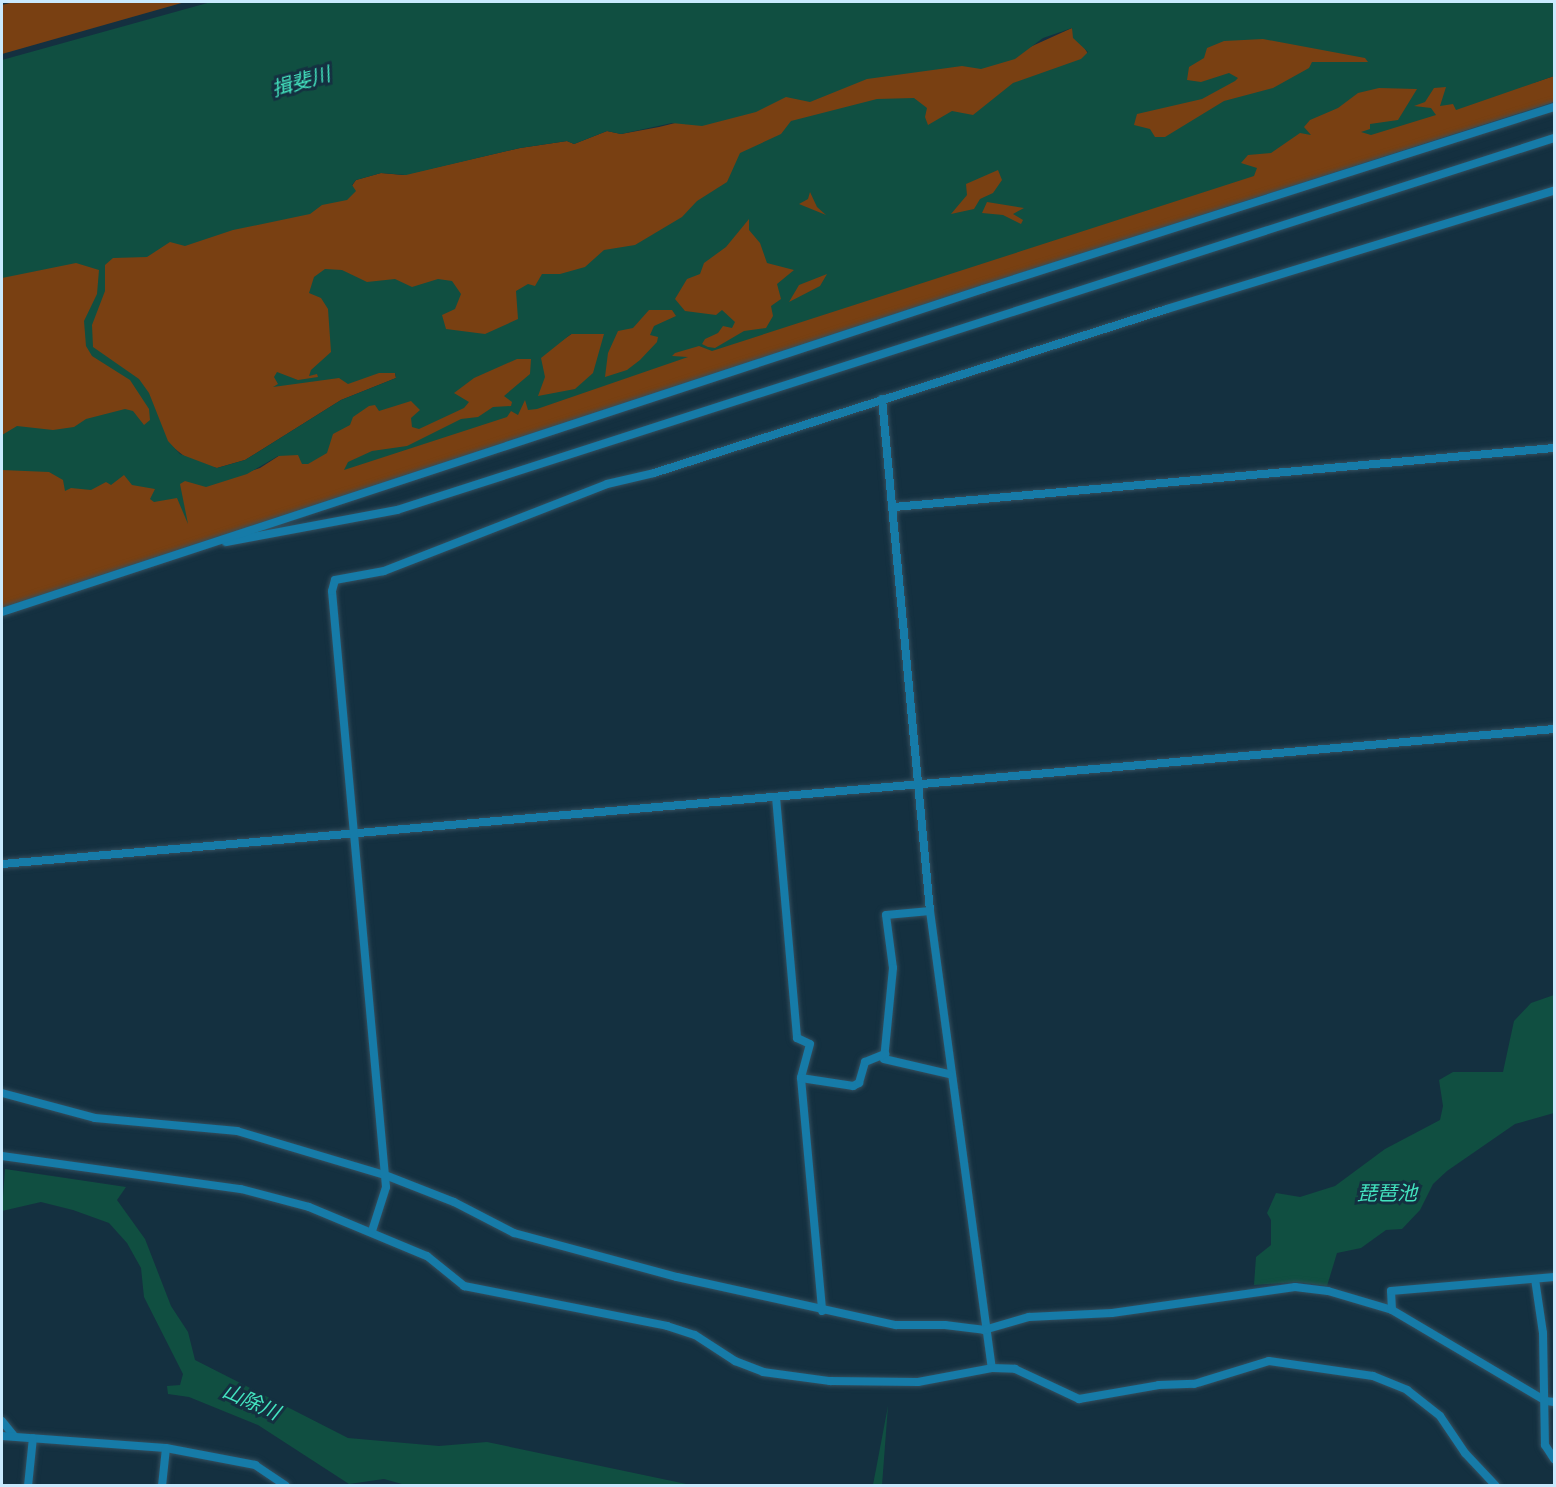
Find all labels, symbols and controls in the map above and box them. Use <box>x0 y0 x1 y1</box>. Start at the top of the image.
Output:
water label: 揖斐川 <box>269 62 333 102</box>
water label: 琵琶池 <box>1357 1181 1417 1205</box>
water label: 山除川 <box>219 1379 283 1425</box>

